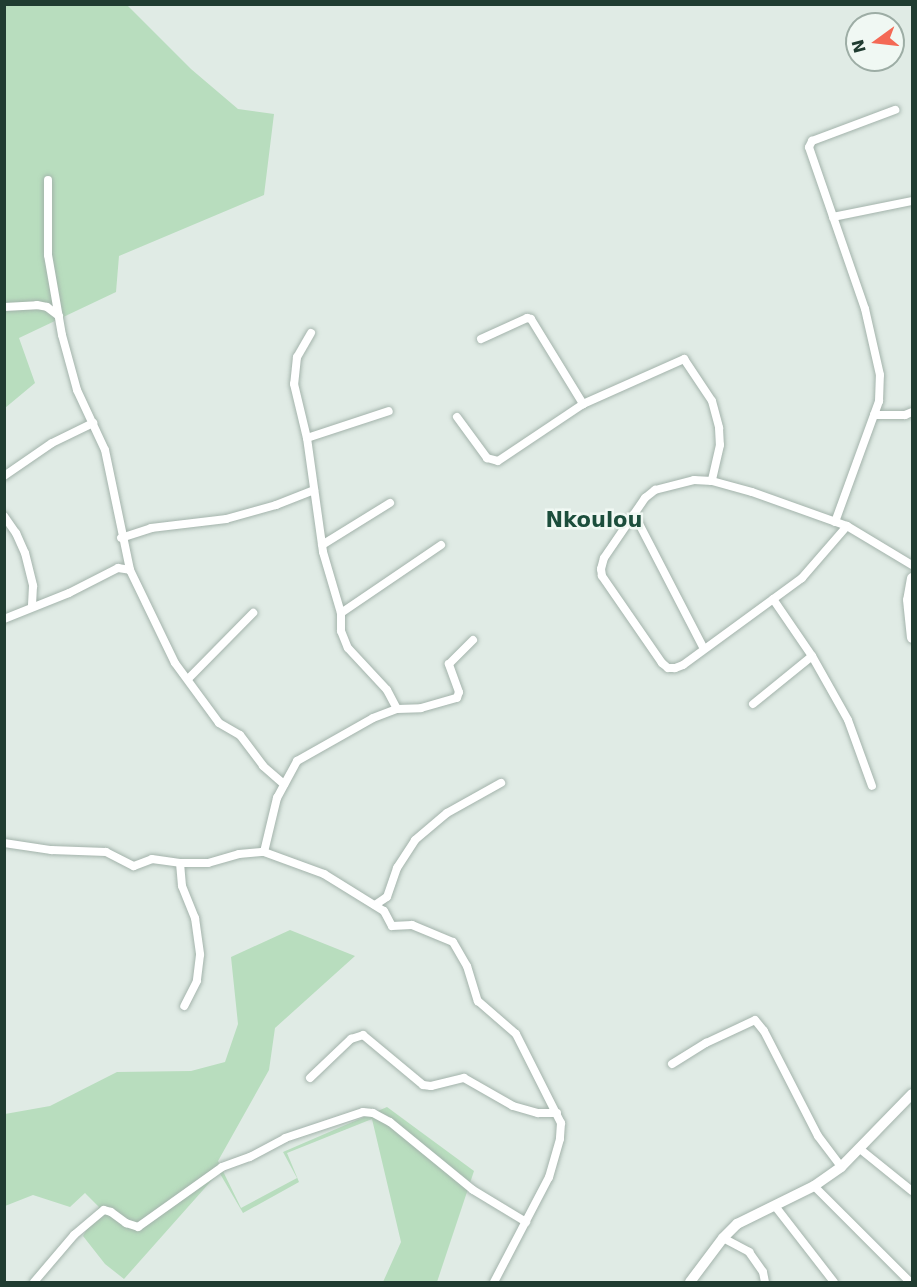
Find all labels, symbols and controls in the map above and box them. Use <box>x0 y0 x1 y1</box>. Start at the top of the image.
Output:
north arrow <box>845 12 905 72</box>
text: N <box>848 37 870 55</box>
district label: Nkoulou <box>546 507 642 533</box>

